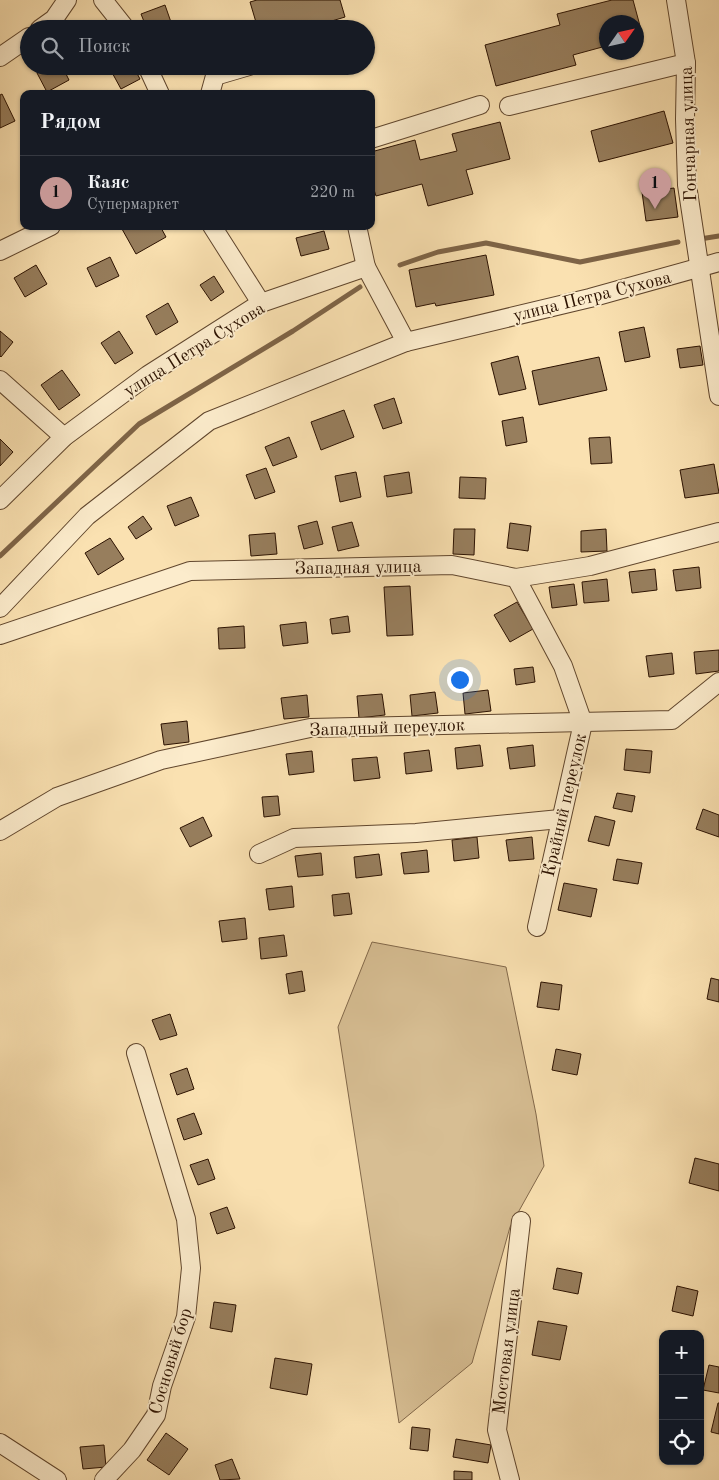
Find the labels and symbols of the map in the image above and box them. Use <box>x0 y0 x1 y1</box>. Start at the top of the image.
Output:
north arrow <box>599 15 644 60</box>
street label: Гончарная улица <box>678 66 700 202</box>
pin: 1 <box>639 168 671 209</box>
street label: улица Петра Сухова <box>511 269 673 325</box>
street label: улица Петра Сухова <box>121 299 268 400</box>
street label: Западная улица <box>294 558 422 578</box>
your location <box>447 667 473 693</box>
street label: Западный переулок <box>309 716 465 740</box>
street label: Крайний переулок <box>540 732 590 879</box>
street label: Мостовая улица <box>490 1287 524 1415</box>
street label: Сосновый бор <box>146 1306 196 1417</box>

